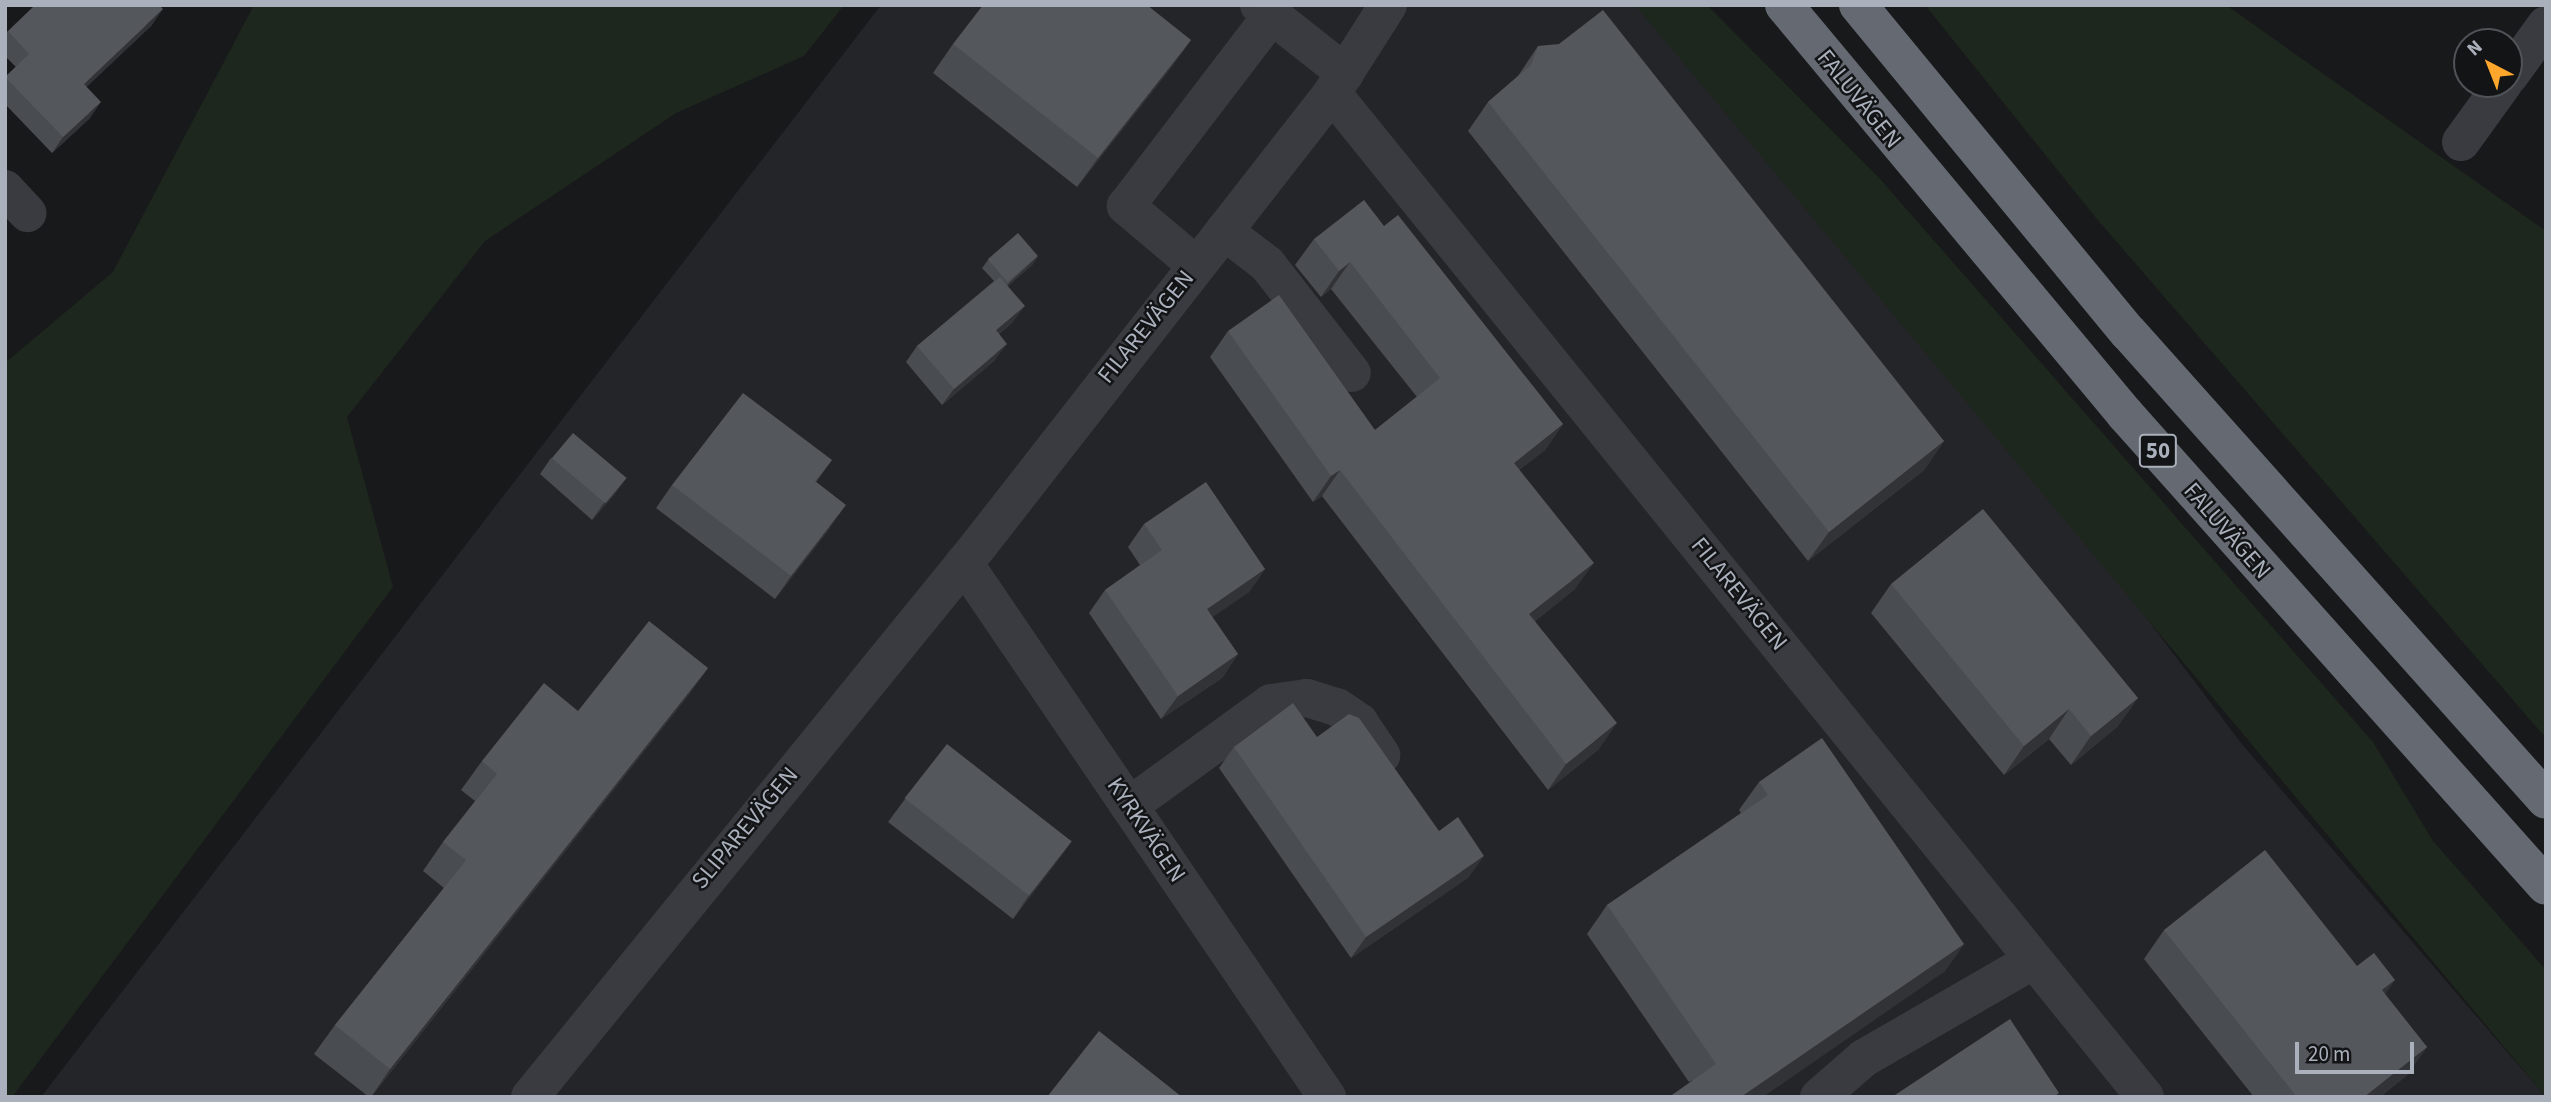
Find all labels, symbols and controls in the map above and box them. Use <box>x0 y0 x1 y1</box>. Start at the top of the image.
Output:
north arrow <box>2453 28 2523 98</box>
text: N <box>2461 34 2489 63</box>
street label: FALUVÄGEN <box>1811 44 1907 154</box>
street label: FILAREVÄGEN <box>1092 265 1200 389</box>
road number: 50 <box>2139 432 2177 471</box>
street label: FALUVÄGEN <box>2177 477 2277 585</box>
street label: FILAREVÄGEN <box>1685 532 1793 656</box>
street label: SLIPAREVÄGEN <box>686 761 804 895</box>
street label: KYRKVÄGEN <box>1101 772 1191 888</box>
scale bar <box>2299 1028 2418 1072</box>
text: 20 m <box>2308 1039 2350 1069</box>

